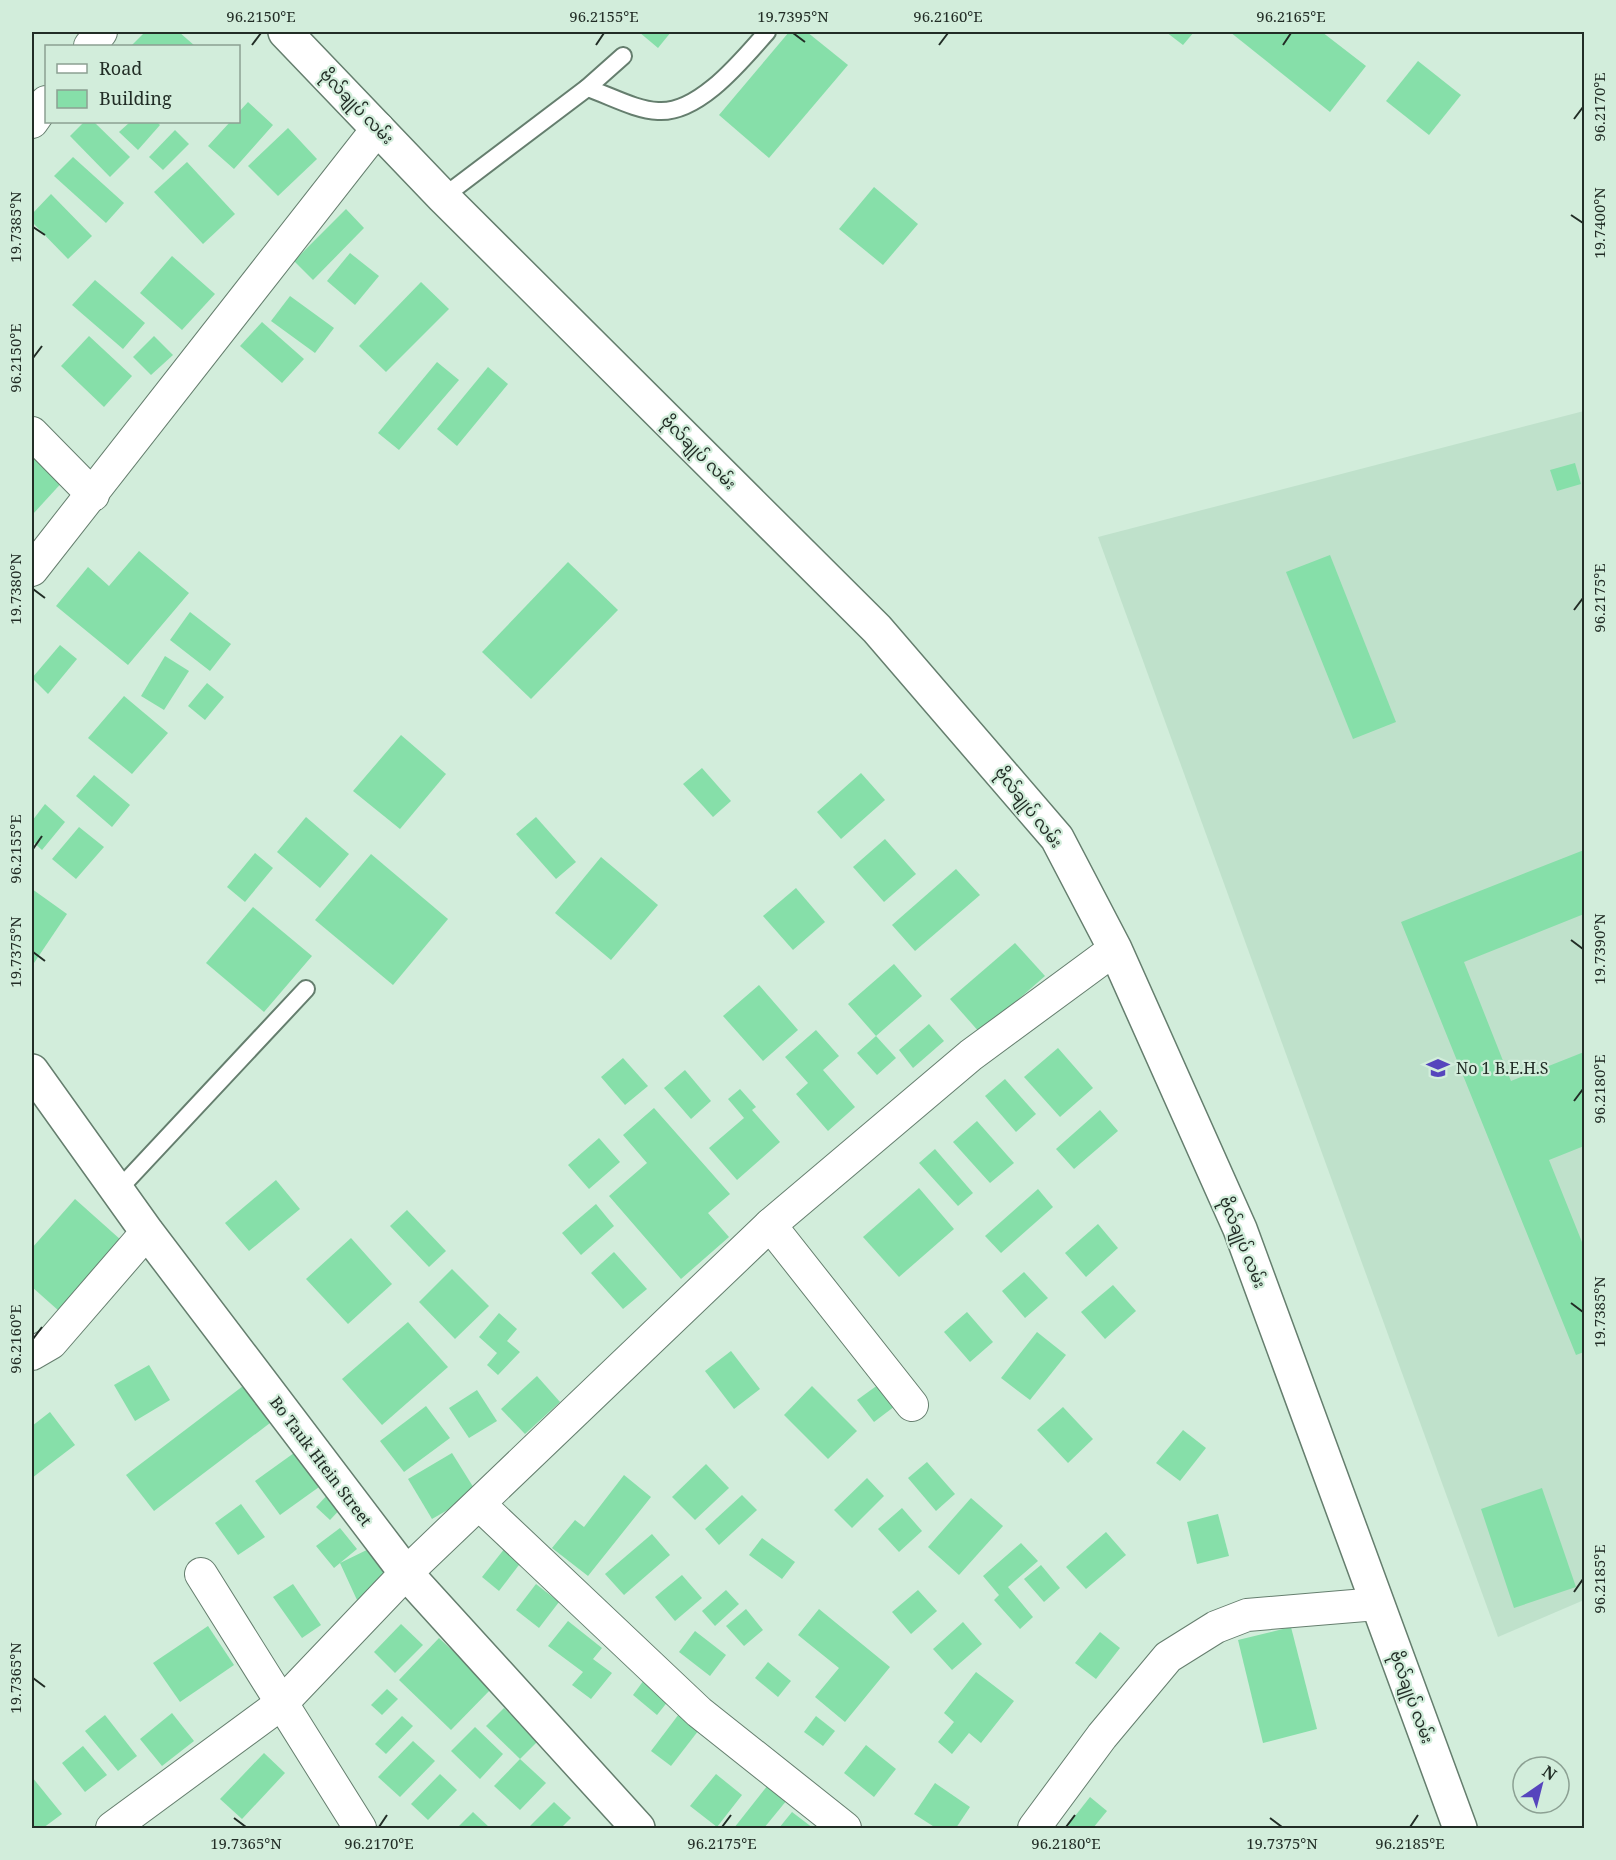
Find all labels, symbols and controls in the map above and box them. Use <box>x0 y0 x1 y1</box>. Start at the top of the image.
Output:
text: 96.2150°E <box>226 6 296 26</box>
text: 96.2155°E <box>569 6 639 26</box>
text: 19.7395°N <box>757 6 829 26</box>
text: 96.2160°E <box>913 6 983 26</box>
text: 96.2165°E <box>1256 6 1326 26</box>
legend <box>45 45 240 123</box>
text: Road <box>99 56 142 80</box>
street label: ဗိုလ်ချုပ် လမ်း <box>312 63 399 151</box>
text: 96.2170°E <box>1589 72 1609 142</box>
text: Building <box>99 86 172 110</box>
text: 19.7400°N <box>1589 187 1609 259</box>
text: 19.7385°N <box>5 191 25 263</box>
text: 96.2150°E <box>5 323 25 393</box>
street label: ဗိုလ်ချုပ် လမ်း <box>654 410 741 497</box>
text: 19.7380°N <box>5 553 25 625</box>
text: 96.2175°E <box>1589 563 1609 633</box>
street label: ဗိုလ်ချုပ် လမ်း <box>987 762 1068 855</box>
text: 96.2155°E <box>5 814 25 884</box>
text: 19.7390°N <box>1589 913 1609 985</box>
text: 19.7375°N <box>5 916 25 988</box>
text: 96.2180°E <box>1589 1054 1609 1124</box>
school or university icon: No 1 B.E.H.S <box>1425 1055 1451 1081</box>
place label: No 1 B.E.H.S <box>1456 1057 1549 1079</box>
street label: ဗိုလ်ချုပ် လမ်း <box>1211 1193 1271 1293</box>
text: 19.7385°N <box>1589 1276 1609 1348</box>
text: 96.2160°E <box>5 1304 25 1374</box>
street label: Bo Tauk Htein Street <box>265 1392 377 1531</box>
text: 96.2185°E <box>1589 1544 1609 1614</box>
text: 19.7365°N <box>5 1642 25 1714</box>
street label: ဗိုလ်ချုပ် လမ်း <box>1381 1648 1439 1748</box>
north arrow <box>1511 1755 1571 1815</box>
text: N <box>1538 1760 1561 1786</box>
text: 19.7365°N <box>210 1833 282 1853</box>
text: 96.2170°E <box>344 1833 414 1853</box>
text: 96.2175°E <box>687 1833 757 1853</box>
text: 96.2180°E <box>1031 1833 1101 1853</box>
text: 19.7375°N <box>1246 1833 1318 1853</box>
text: 96.2185°E <box>1375 1833 1445 1853</box>

